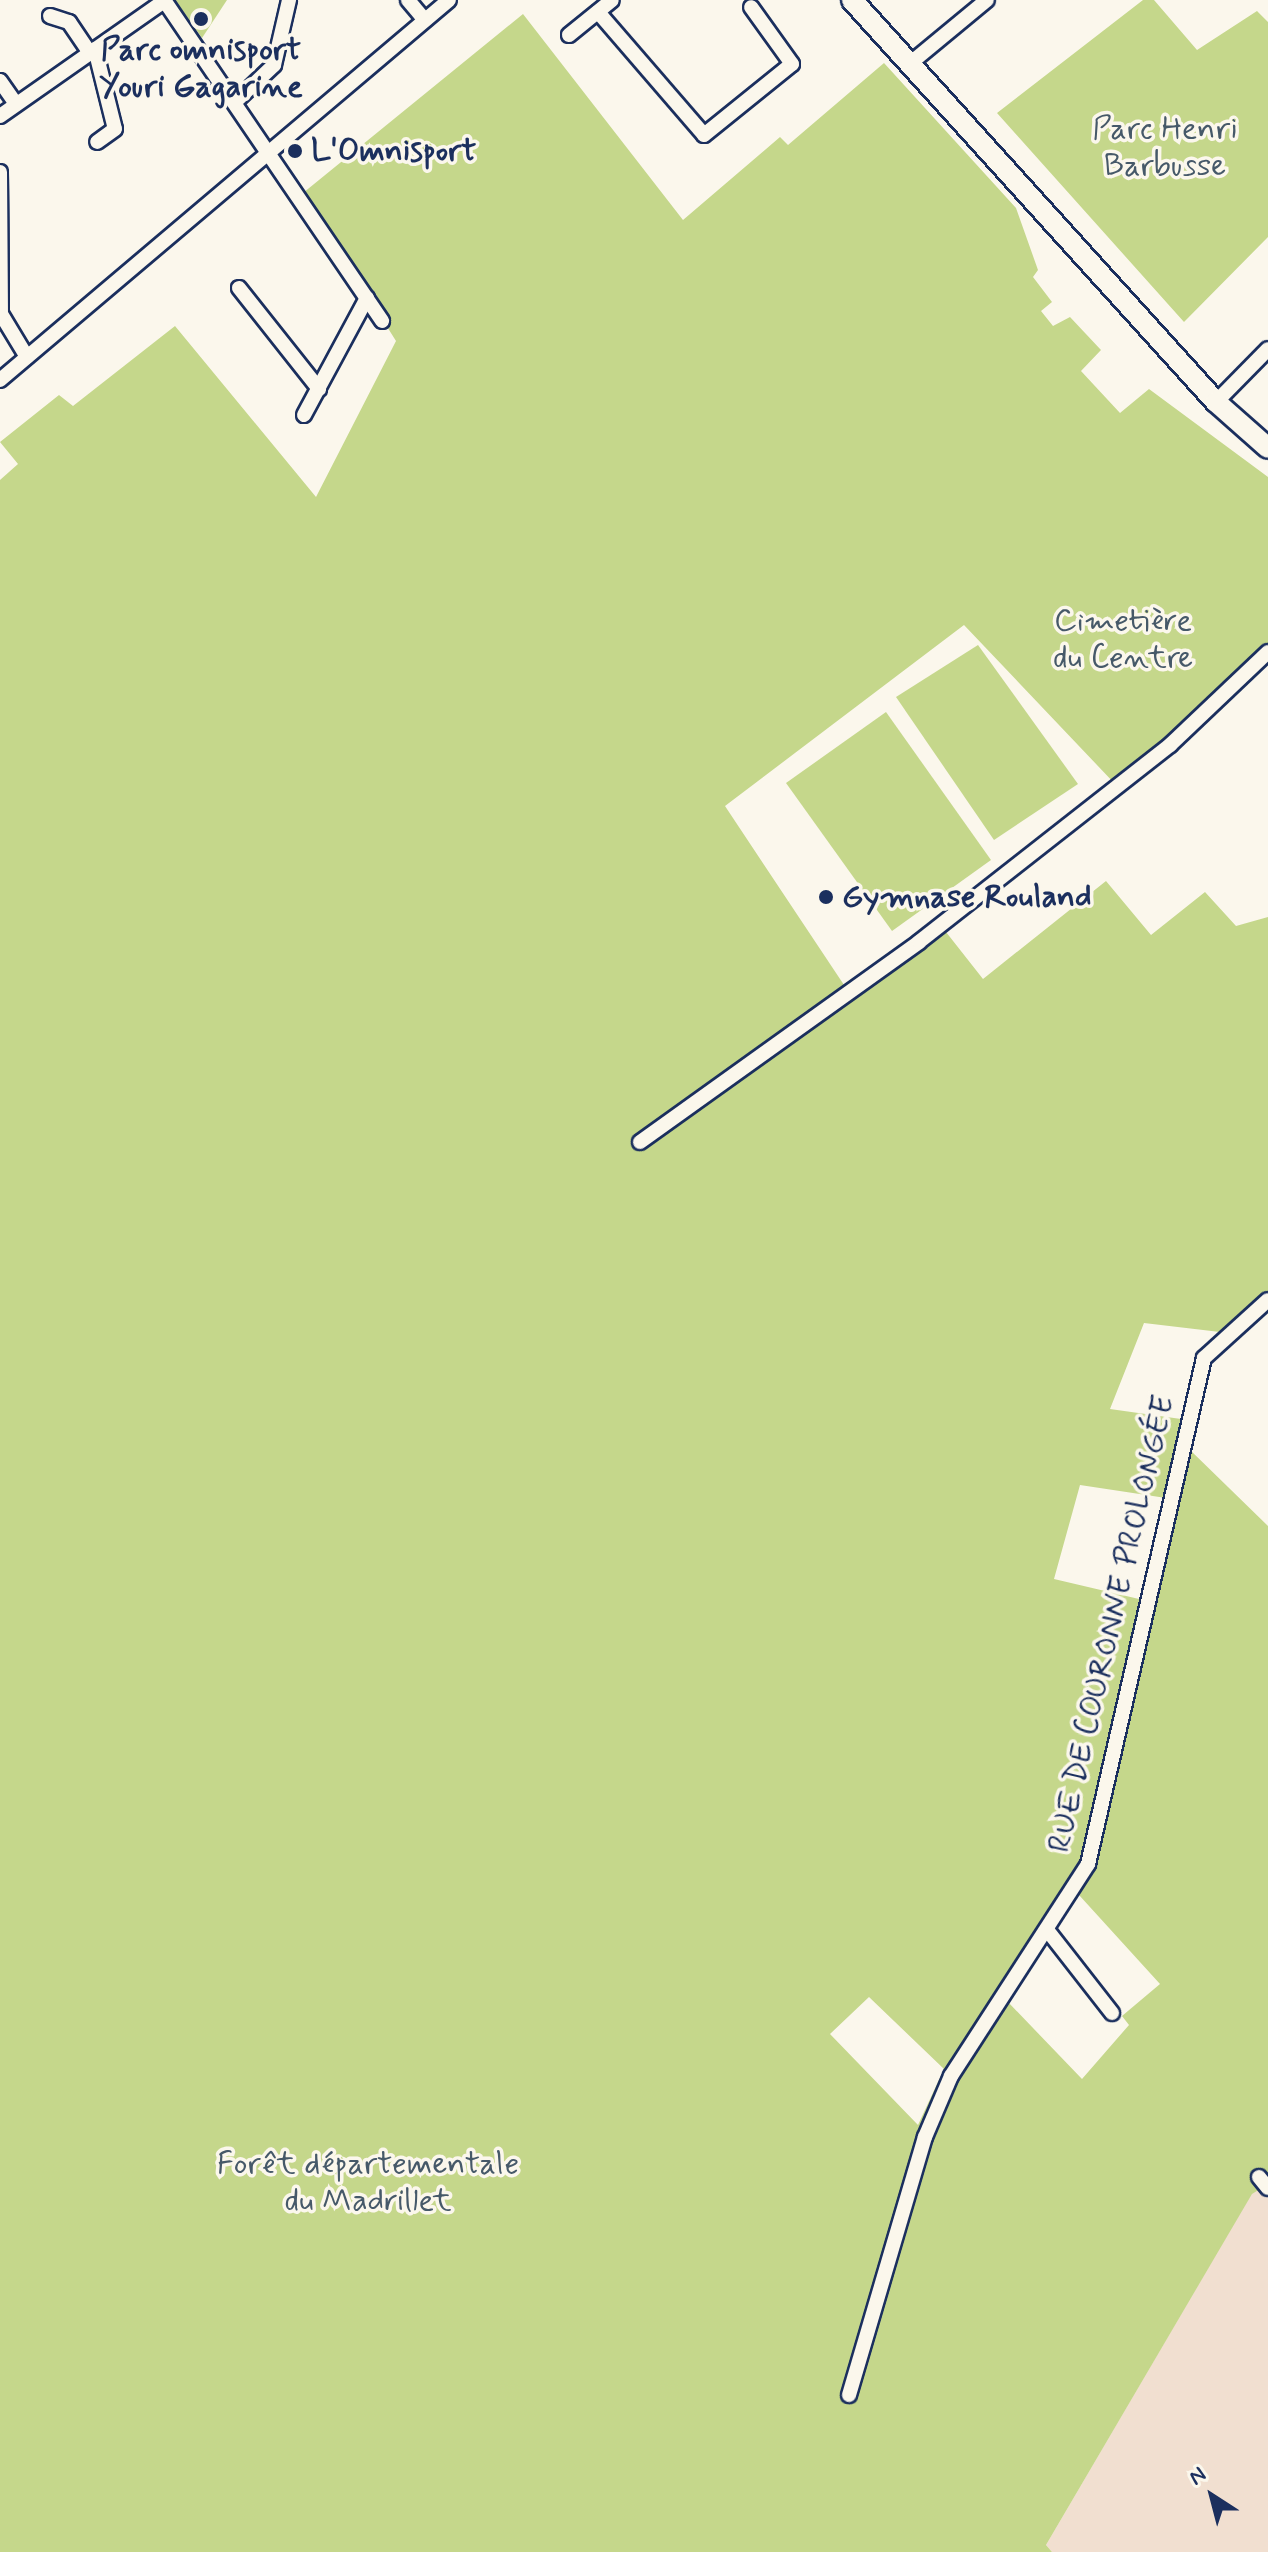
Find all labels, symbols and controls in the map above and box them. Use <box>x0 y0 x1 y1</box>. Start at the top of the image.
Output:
marker: Parc omnisport Youri Gagarine <box>192 10 210 28</box>
place label: Parc omnisport Youri Gagarine <box>101 32 301 107</box>
park label: Parc Henri Barbusse <box>1092 111 1238 186</box>
place label: L'Omnisport <box>311 132 476 170</box>
marker: L'Omnisport <box>286 142 304 160</box>
park label: Cimetière du Centre <box>1054 603 1192 678</box>
place label: Gymnase Rouland <box>842 878 1094 916</box>
marker: Gymnase Rouland <box>817 888 835 906</box>
street label: RUE DE COURONNE PROLONGÉE <box>1040 1391 1184 1857</box>
park label: Forêt départementale du Madrillet <box>218 2146 518 2221</box>
north arrow <box>1172 2456 1252 2536</box>
text: N <box>1184 2461 1212 2492</box>

